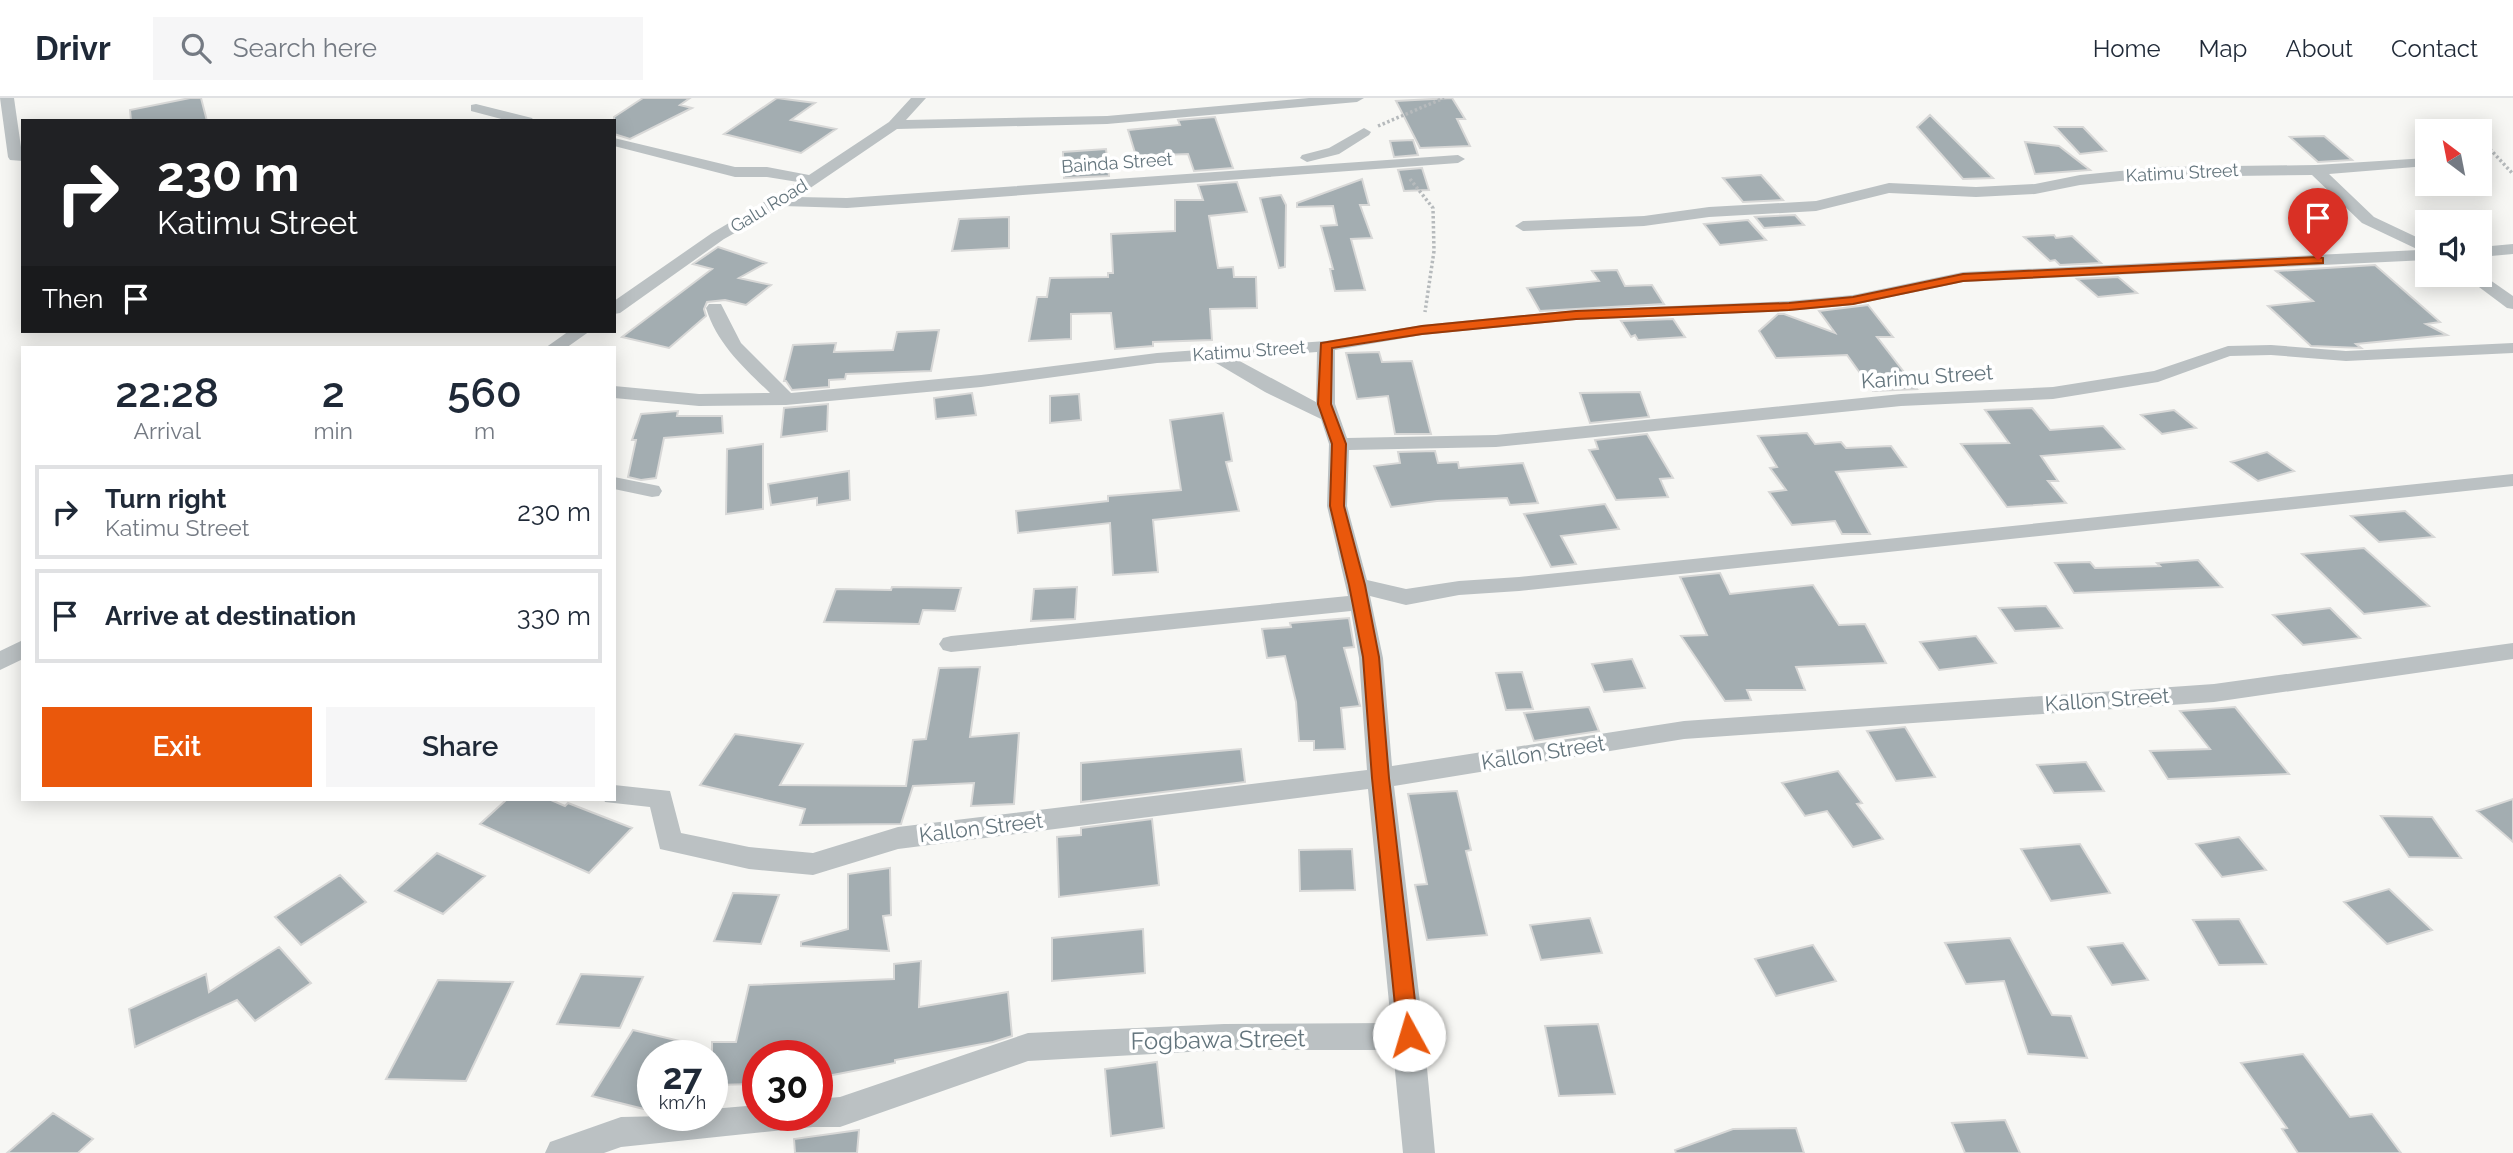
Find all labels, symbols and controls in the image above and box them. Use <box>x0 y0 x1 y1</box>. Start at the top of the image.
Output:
search box <box>153 17 643 80</box>
text: Drivr <box>35 29 111 68</box>
icon: search <box>177 29 215 67</box>
text: Search here <box>233 33 377 63</box>
text: Home <box>2093 34 2161 63</box>
text: Map <box>2199 34 2247 63</box>
text: About <box>2285 34 2353 63</box>
text: Contact <box>2391 34 2478 63</box>
north arrow <box>2415 119 2492 196</box>
map controls <box>2415 119 2492 287</box>
text: 230 m <box>157 145 299 202</box>
icon: right <box>42 147 133 238</box>
street label: Bainda Street <box>1061 148 1173 177</box>
street label: Katimu Street <box>2125 159 2239 186</box>
street label: Galu Road <box>726 174 811 237</box>
pin <box>2288 188 2348 260</box>
icon: arrive <box>2299 199 2337 237</box>
text: Katimu Street <box>157 204 358 241</box>
button: sound <box>2415 210 2492 287</box>
icon: arrive <box>117 280 155 318</box>
text: Then <box>42 284 103 314</box>
street label: Katimu Street <box>1192 336 1306 365</box>
street label: Karimu Street <box>1860 359 1994 394</box>
text: 22:28 <box>115 368 219 417</box>
text: 2 <box>322 368 345 417</box>
text: 560 <box>447 368 522 417</box>
text: Arrival <box>133 417 201 444</box>
text: min <box>313 417 353 444</box>
text: m <box>474 417 495 444</box>
text: Turn right <box>105 484 226 514</box>
icon: right <box>46 493 84 531</box>
text: 230 m <box>517 497 591 527</box>
text: Katimu Street <box>105 514 249 541</box>
icon: arrive <box>46 597 84 635</box>
text: Arrive at destination <box>105 601 356 631</box>
text: 330 m <box>517 601 591 631</box>
street label: Kallon Street <box>2044 683 2170 716</box>
button: Exit <box>42 707 312 787</box>
button: Share <box>326 707 595 787</box>
street label: Kallon Street <box>1479 730 1606 775</box>
street label: Kallon Street <box>918 807 1044 848</box>
position arrow <box>1372 998 1446 1072</box>
street label: Fogbawa Street <box>1130 1023 1306 1056</box>
speed limit sign: 30 <box>742 1040 833 1131</box>
text: 27 <box>663 1056 702 1097</box>
text: km/h <box>659 1092 706 1113</box>

